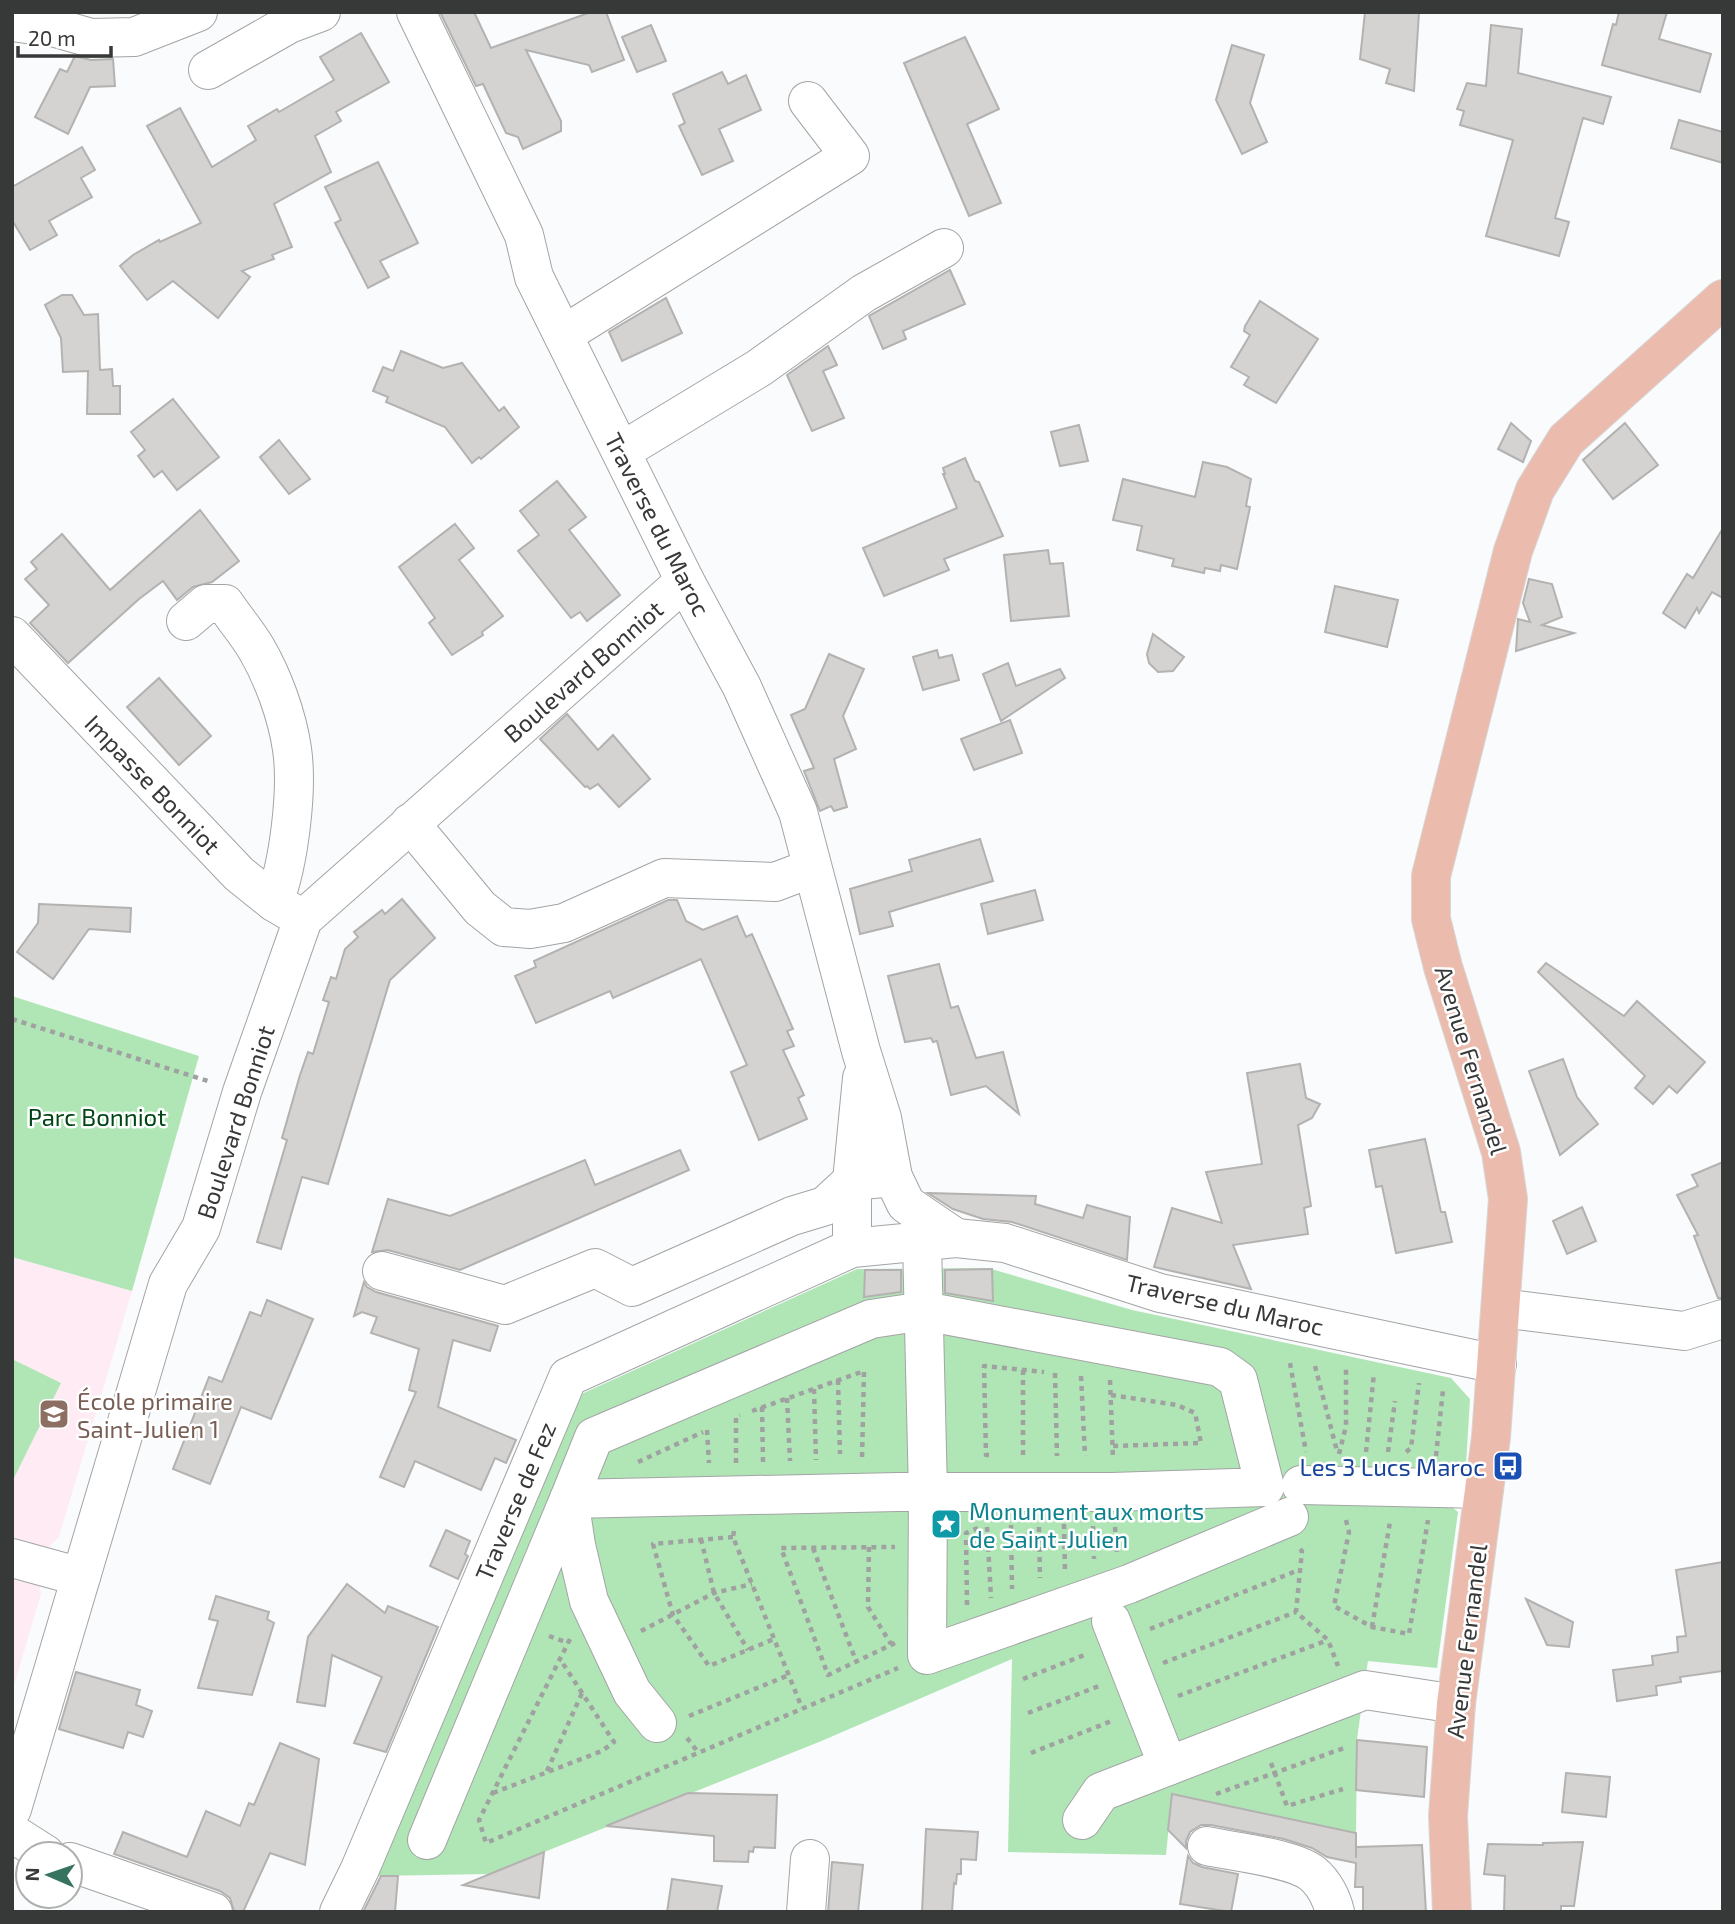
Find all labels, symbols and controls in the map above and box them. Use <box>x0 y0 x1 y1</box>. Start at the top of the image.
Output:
scale bar <box>18 14 110 58</box>
text: 20 m <box>28 25 76 50</box>
street label: Traverse du Maroc <box>599 428 717 620</box>
street label: Boulevard Bonniot <box>497 594 669 748</box>
street label: Impasse Bonniot <box>79 708 227 860</box>
street label: Avenue Fernandel <box>1430 962 1514 1158</box>
street label: Boulevard Bonniot <box>190 1022 280 1222</box>
park label: Parc Bonniot <box>28 1102 166 1131</box>
street label: Traverse du Maroc <box>1123 1267 1327 1341</box>
place label: École primaire Saint-Julien 1 <box>77 1386 233 1443</box>
school or university icon: École primaire Saint-Julien 1 <box>37 1397 71 1431</box>
street label: Traverse de Fez <box>468 1417 562 1585</box>
bus stop icon: Les 3 Lucs Maroc <box>1491 1449 1525 1483</box>
place label: Les 3 Lucs Maroc <box>1299 1452 1485 1481</box>
place label: Monument aux morts de Saint-Julien <box>969 1496 1204 1553</box>
place icon: Monument aux morts de Saint-Julien <box>929 1507 963 1541</box>
street label: Avenue Fernandel <box>1440 1542 1492 1740</box>
north arrow <box>14 1840 84 1910</box>
text: N <box>20 1867 43 1882</box>

